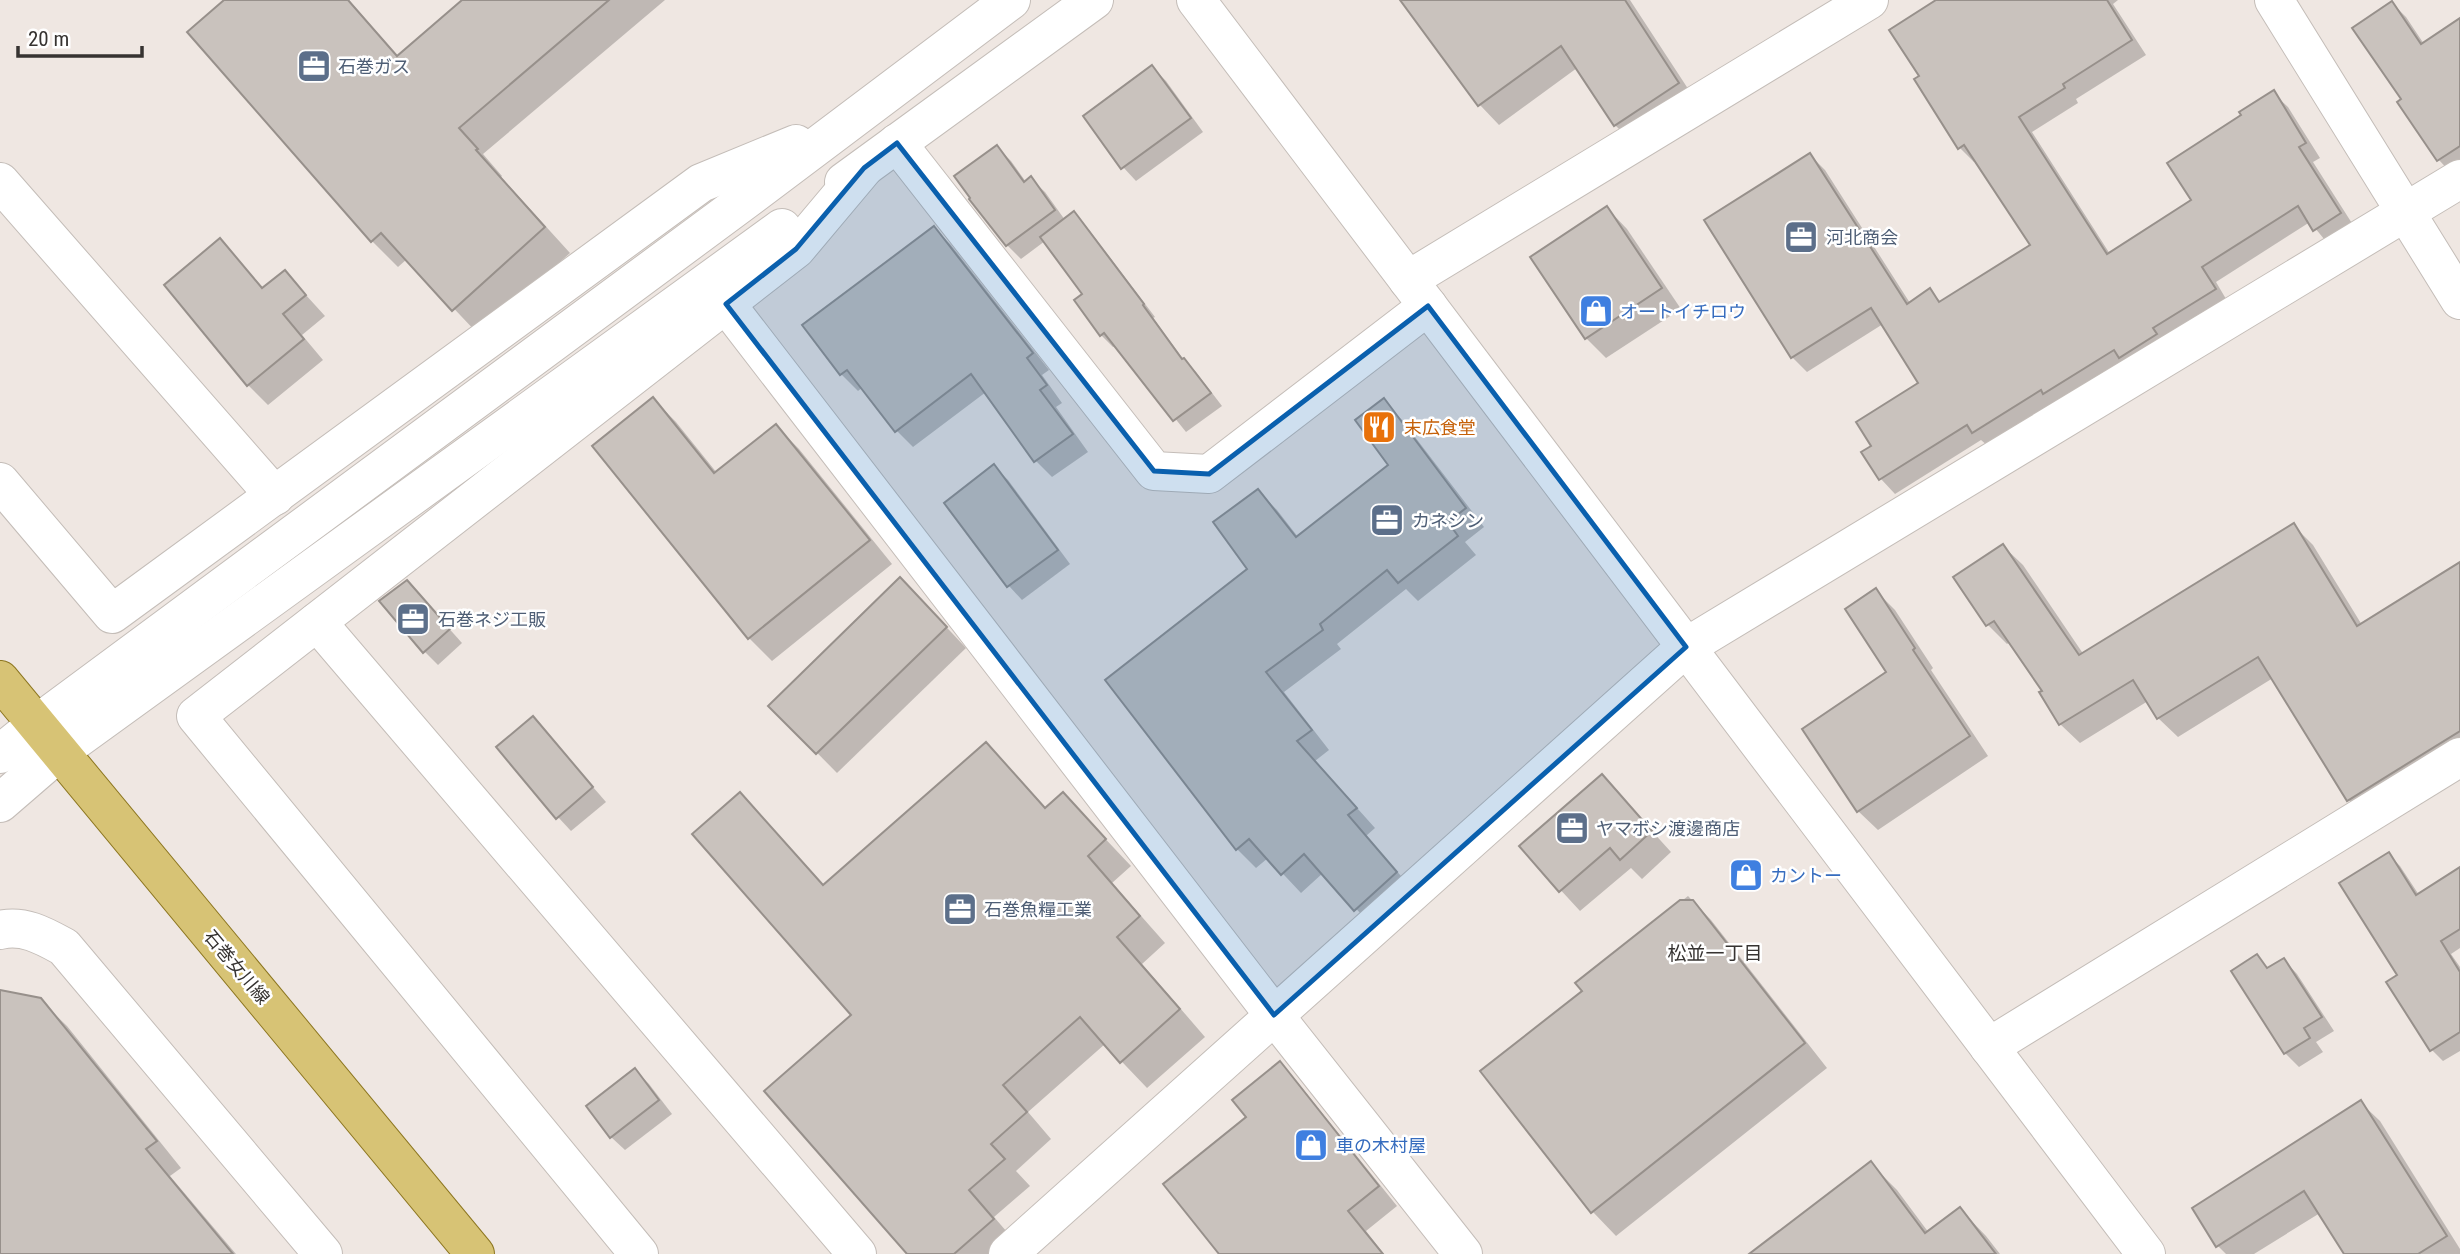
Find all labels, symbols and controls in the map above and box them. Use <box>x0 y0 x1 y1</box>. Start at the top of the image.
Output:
scale bar <box>18 14 142 58</box>
text: 20 m <box>28 27 69 51</box>
office icon: 石巻ガス <box>295 47 333 85</box>
place label: 石巻ガス <box>338 56 410 77</box>
office icon: 河北商会 <box>1782 218 1820 256</box>
place label: 河北商会 <box>1826 227 1898 248</box>
shop icon: オートイチロウ <box>1577 292 1615 330</box>
place label: オートイチロウ <box>1620 301 1746 322</box>
restaurant icon: 末広食堂 <box>1360 408 1398 446</box>
place label: 末広食堂 <box>1404 417 1476 438</box>
office icon: カネシン <box>1368 501 1406 539</box>
place label: カネシン <box>1412 510 1484 531</box>
office icon: 石巻ネジ工販 <box>394 600 432 638</box>
place label: 石巻ネジ工販 <box>438 609 546 630</box>
office icon: ヤマボシ渡邊商店 <box>1553 809 1591 847</box>
place label: ヤマボシ渡邊商店 <box>1596 818 1740 839</box>
shop icon: カントー <box>1727 856 1765 894</box>
place label: カントー <box>1770 865 1842 886</box>
office icon: 石巻魚糧工業 <box>941 890 979 928</box>
place label: 石巻魚糧工業 <box>984 899 1092 920</box>
street label: 石巻女川線 <box>200 926 274 1008</box>
district label: 松並一丁目 <box>1667 942 1763 965</box>
shop icon: 車の木村屋 <box>1292 1126 1330 1164</box>
place label: 車の木村屋 <box>1336 1135 1426 1156</box>

